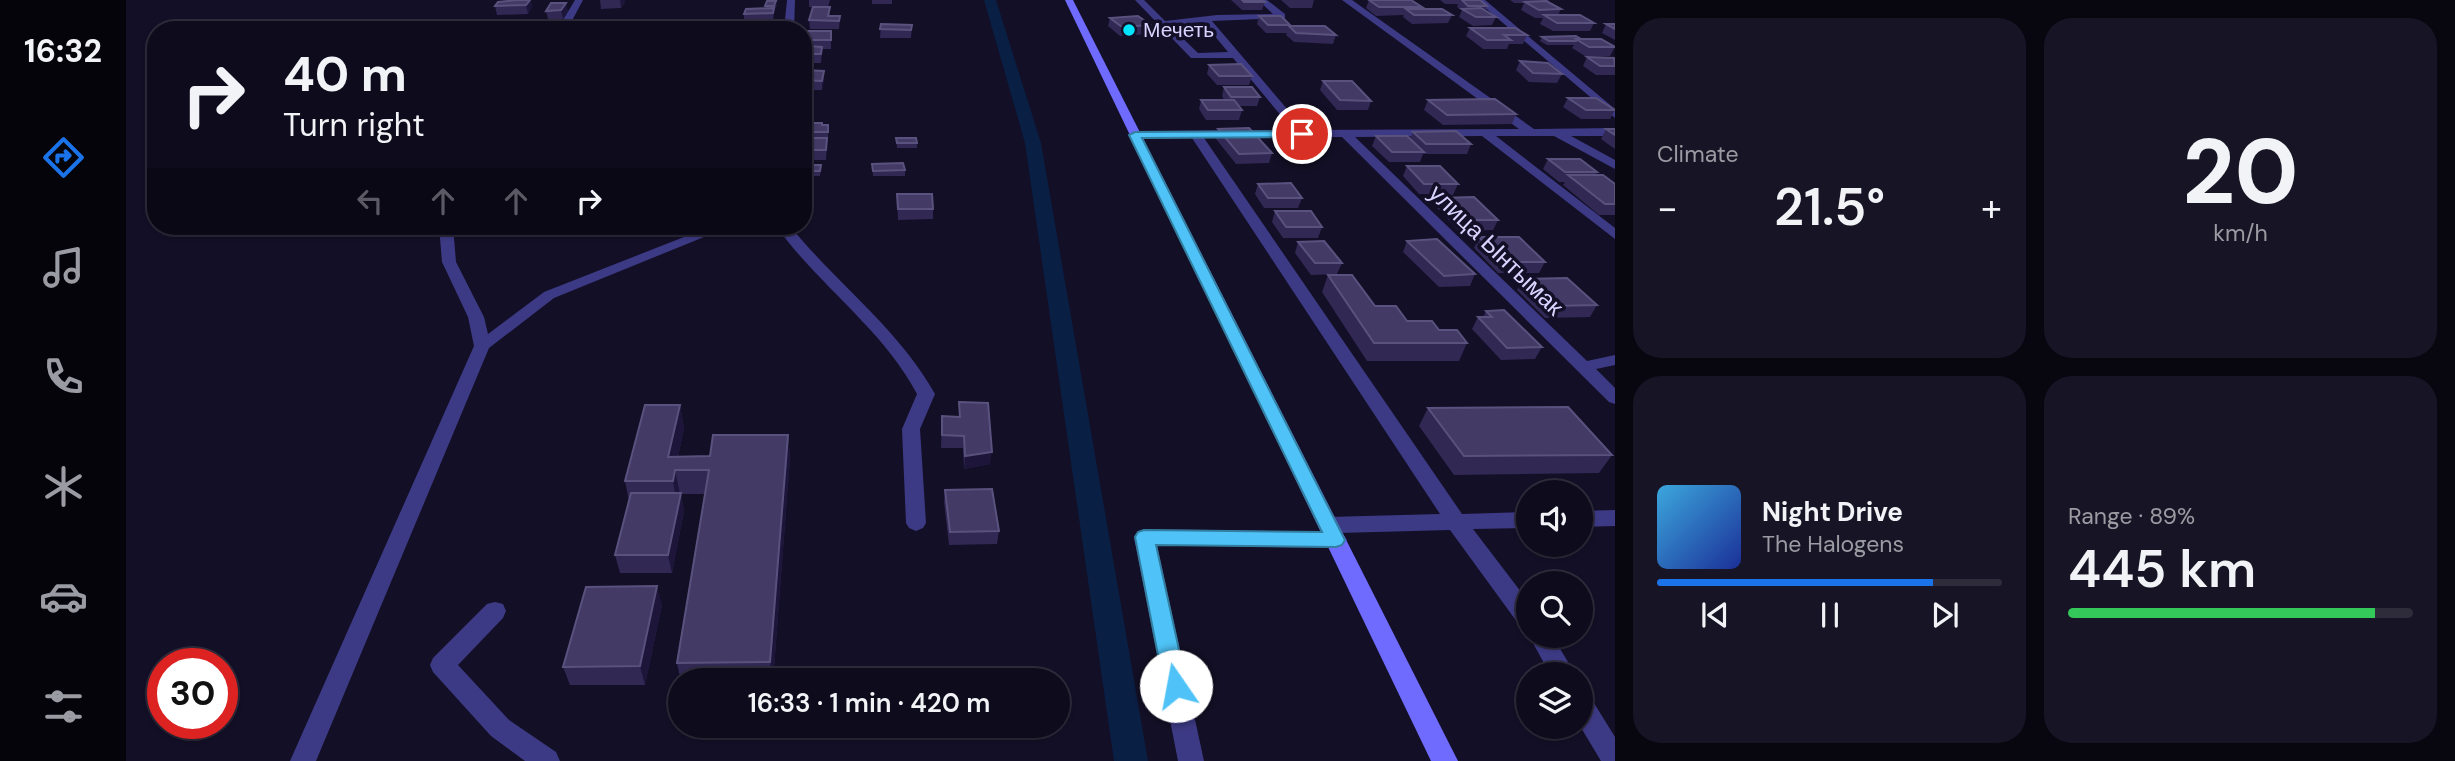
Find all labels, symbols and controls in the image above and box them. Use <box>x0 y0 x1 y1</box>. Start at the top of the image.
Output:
place label: Мечеть <box>1143 16 1214 44</box>
marker: Мечеть <box>1121 22 1137 38</box>
text: 16:32 <box>24 30 102 72</box>
text: 40 m <box>283 42 407 106</box>
icon: right <box>168 49 259 140</box>
text: Turn right <box>283 104 425 146</box>
pin <box>1272 104 1332 164</box>
text: 20 <box>2182 113 2299 231</box>
icon: arrive <box>1283 115 1321 153</box>
icon: directions <box>39 133 88 182</box>
text: Climate <box>1657 139 1739 169</box>
text: 21.5° <box>1774 173 1885 241</box>
street label: улица Ынтымак <box>1422 178 1571 322</box>
icon: left <box>351 182 389 220</box>
icon: ahead <box>424 182 462 220</box>
icon: ahead <box>497 182 535 220</box>
icon: right <box>570 182 608 220</box>
text: − <box>1657 183 1678 233</box>
text: + <box>1981 183 2002 233</box>
text: km/h <box>2213 218 2268 248</box>
icon: music <box>39 243 88 292</box>
icon: phone <box>39 352 88 401</box>
icon: climate <box>39 462 88 511</box>
map controls <box>1516 480 1593 739</box>
button: sound <box>1516 480 1593 557</box>
text: Night Drive <box>1762 495 1903 529</box>
text: Range · 89% <box>2068 501 2195 531</box>
text: The Halogens <box>1762 529 1904 559</box>
text: 445 km <box>2068 535 2256 603</box>
button: search <box>1516 571 1593 648</box>
icon: car <box>39 572 88 621</box>
icon: previous <box>1696 596 1734 634</box>
icon: pause <box>1811 596 1849 634</box>
icon: next <box>1926 596 1964 634</box>
speed limit sign: 30 <box>147 648 238 739</box>
position arrow <box>1139 649 1213 723</box>
button: layers <box>1516 662 1593 739</box>
icon: filters <box>39 682 88 731</box>
text: 16:33 · 1 min · 420 m <box>748 686 990 720</box>

